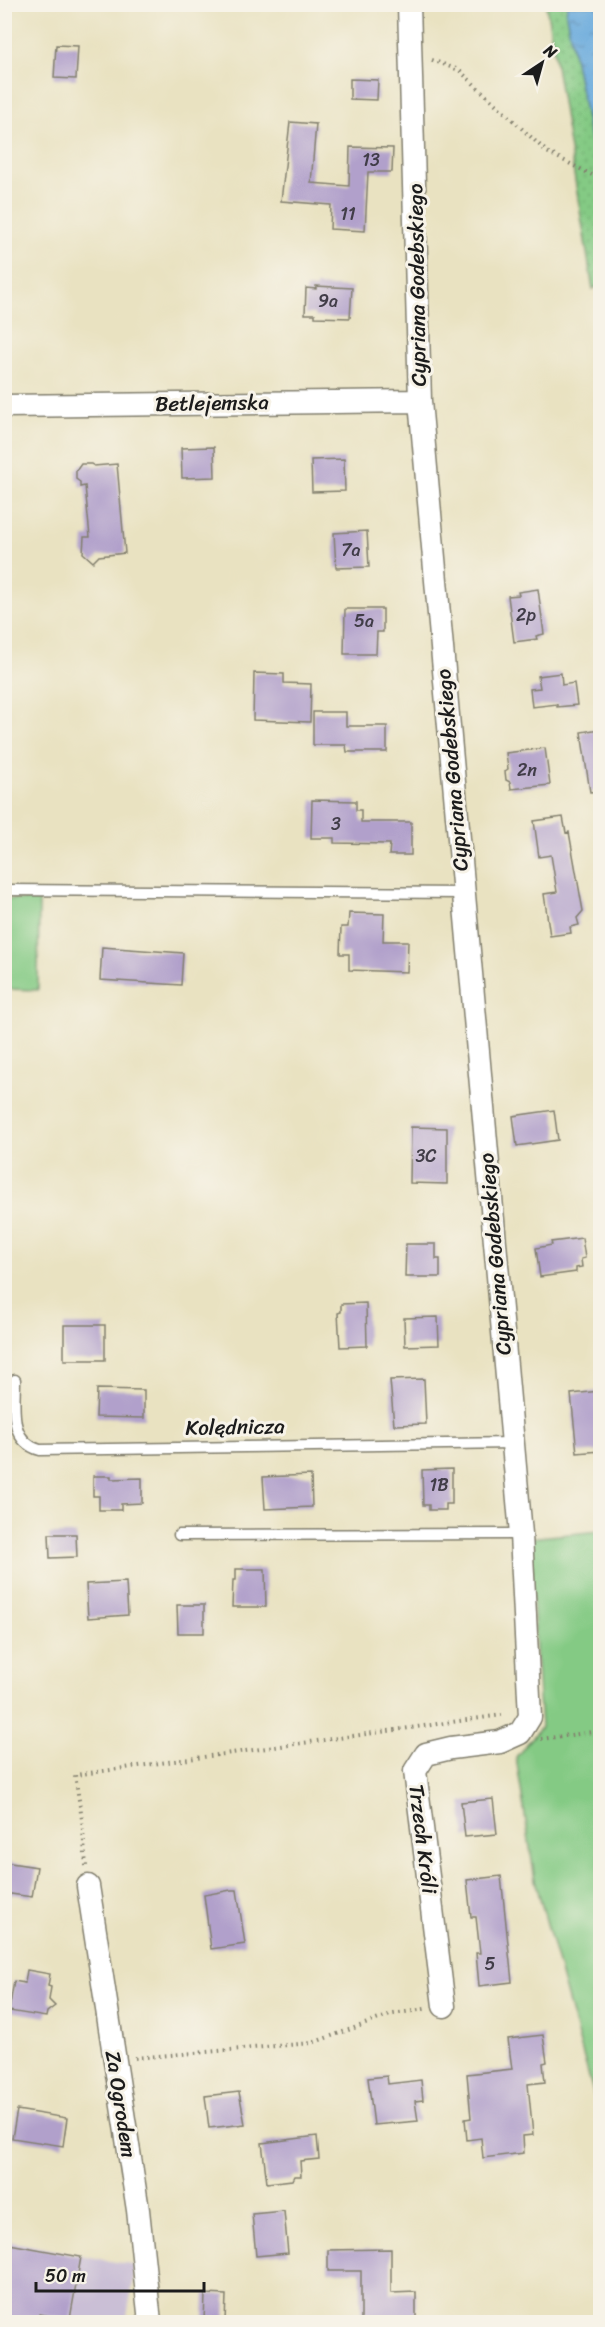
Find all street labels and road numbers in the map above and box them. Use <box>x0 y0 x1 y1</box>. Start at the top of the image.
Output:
street label: Cypriana Godebskiego <box>396 183 438 387</box>
street label: Betlejemska <box>155 383 270 423</box>
street label: Cypriana Godebskiego <box>424 667 480 873</box>
street label: Cypriana Godebskiego <box>467 1151 523 1357</box>
street label: Kolędnicza <box>185 1407 286 1447</box>
street label: Trzech Króli <box>397 1782 449 1897</box>
street label: Za Ogrodem <box>94 2048 148 2160</box>

